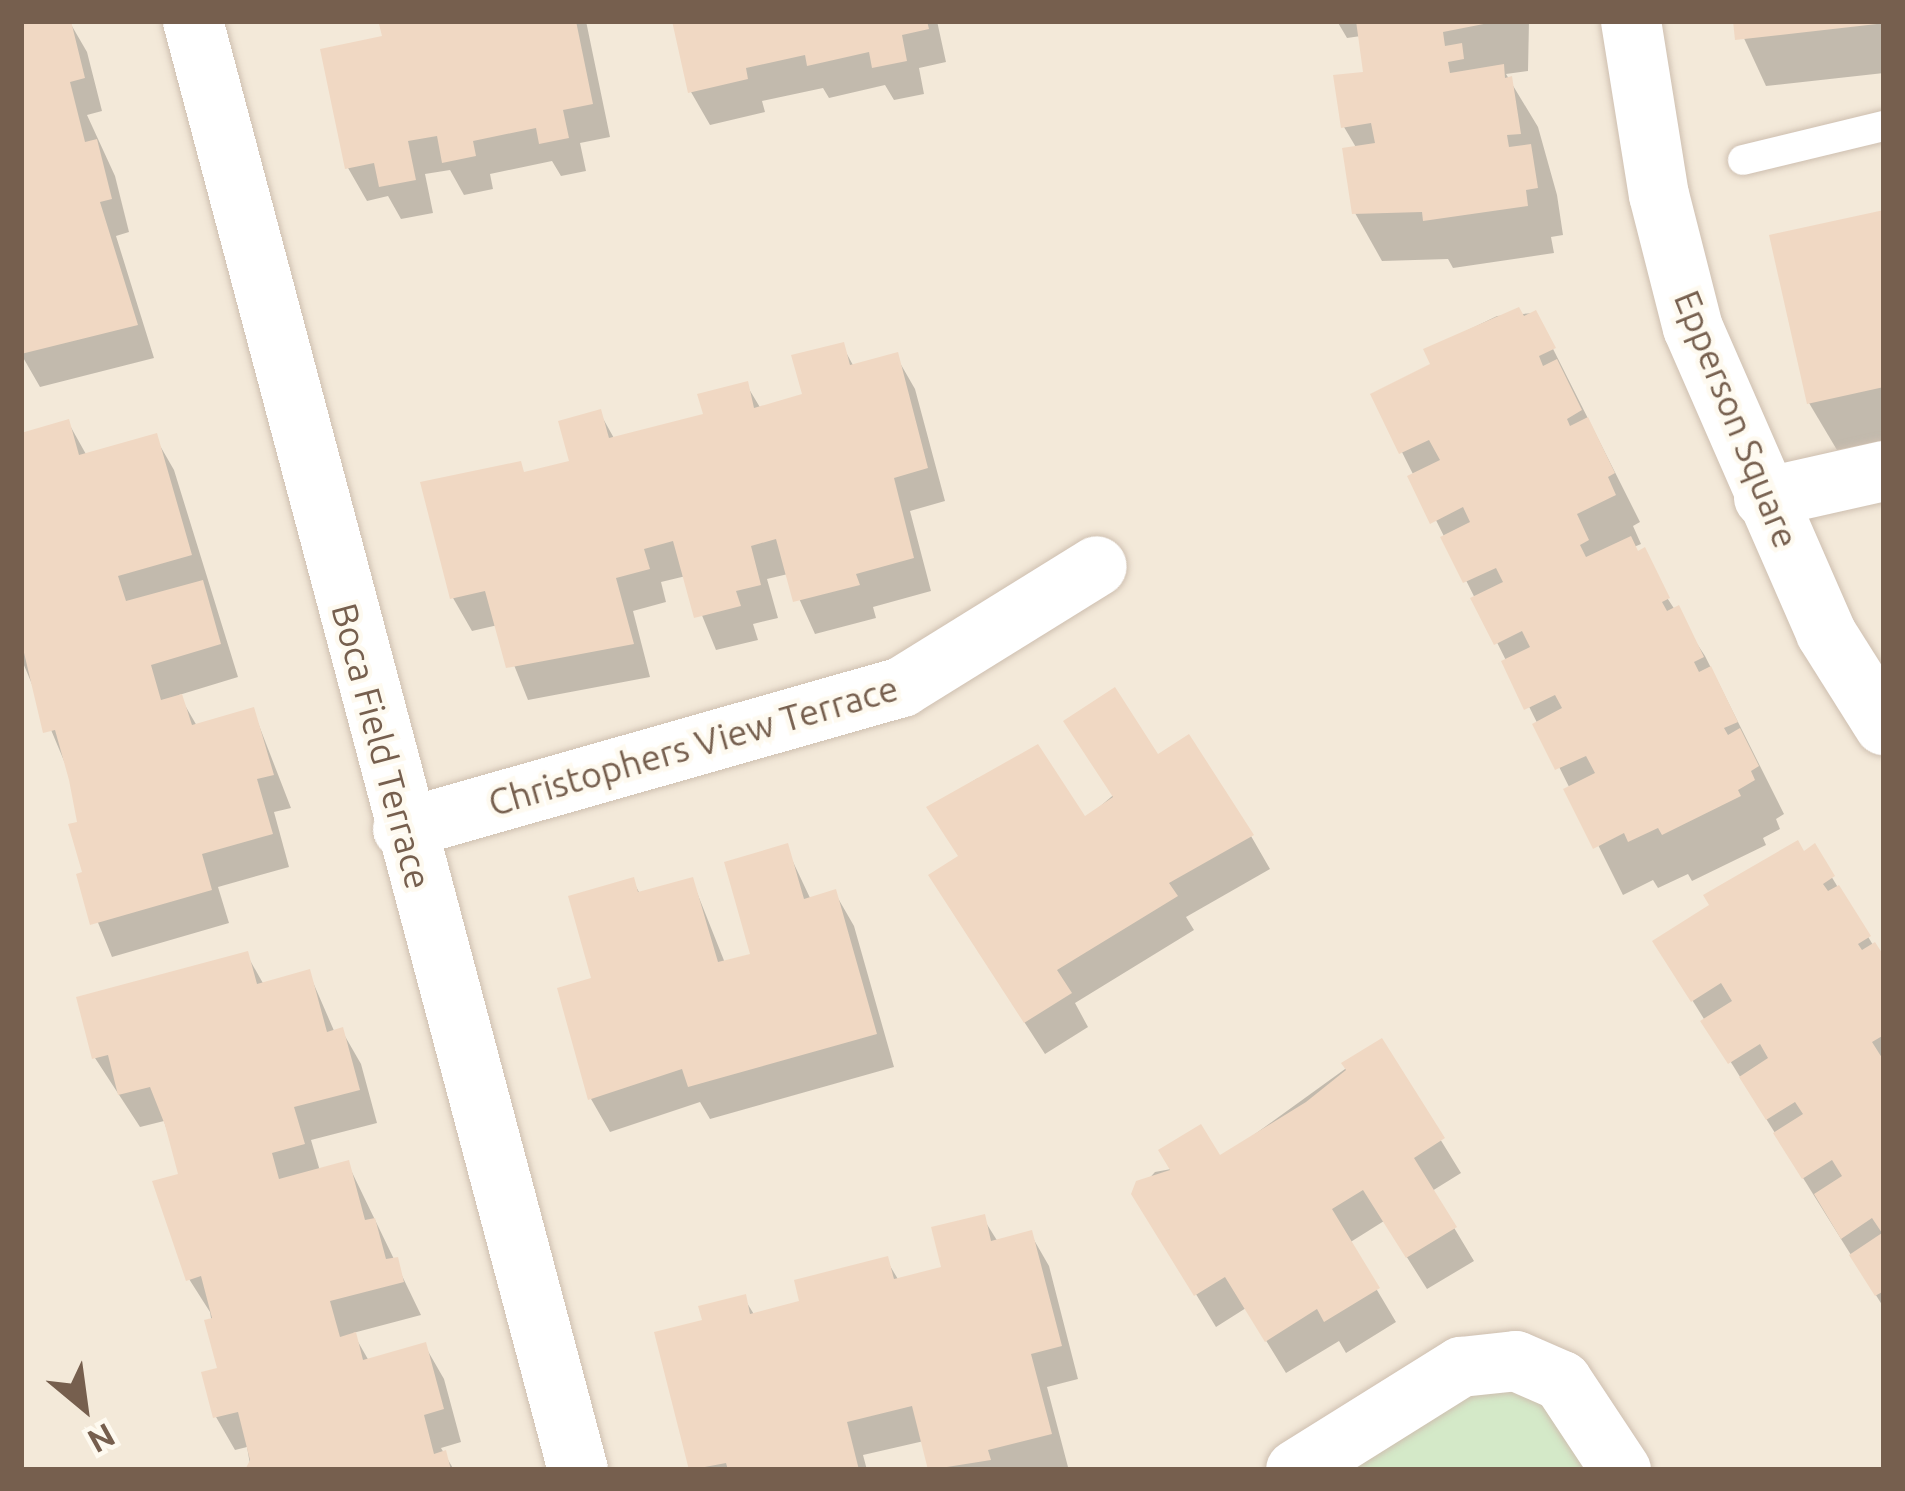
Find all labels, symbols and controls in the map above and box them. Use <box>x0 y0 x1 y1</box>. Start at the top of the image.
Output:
street label: Epperson Square <box>1666 284 1808 554</box>
street label: Boca Field Terrace <box>323 598 441 894</box>
street label: Christophers View Terrace <box>483 666 903 824</box>
north arrow <box>24 1347 144 1467</box>
text: N <box>82 1417 121 1461</box>

